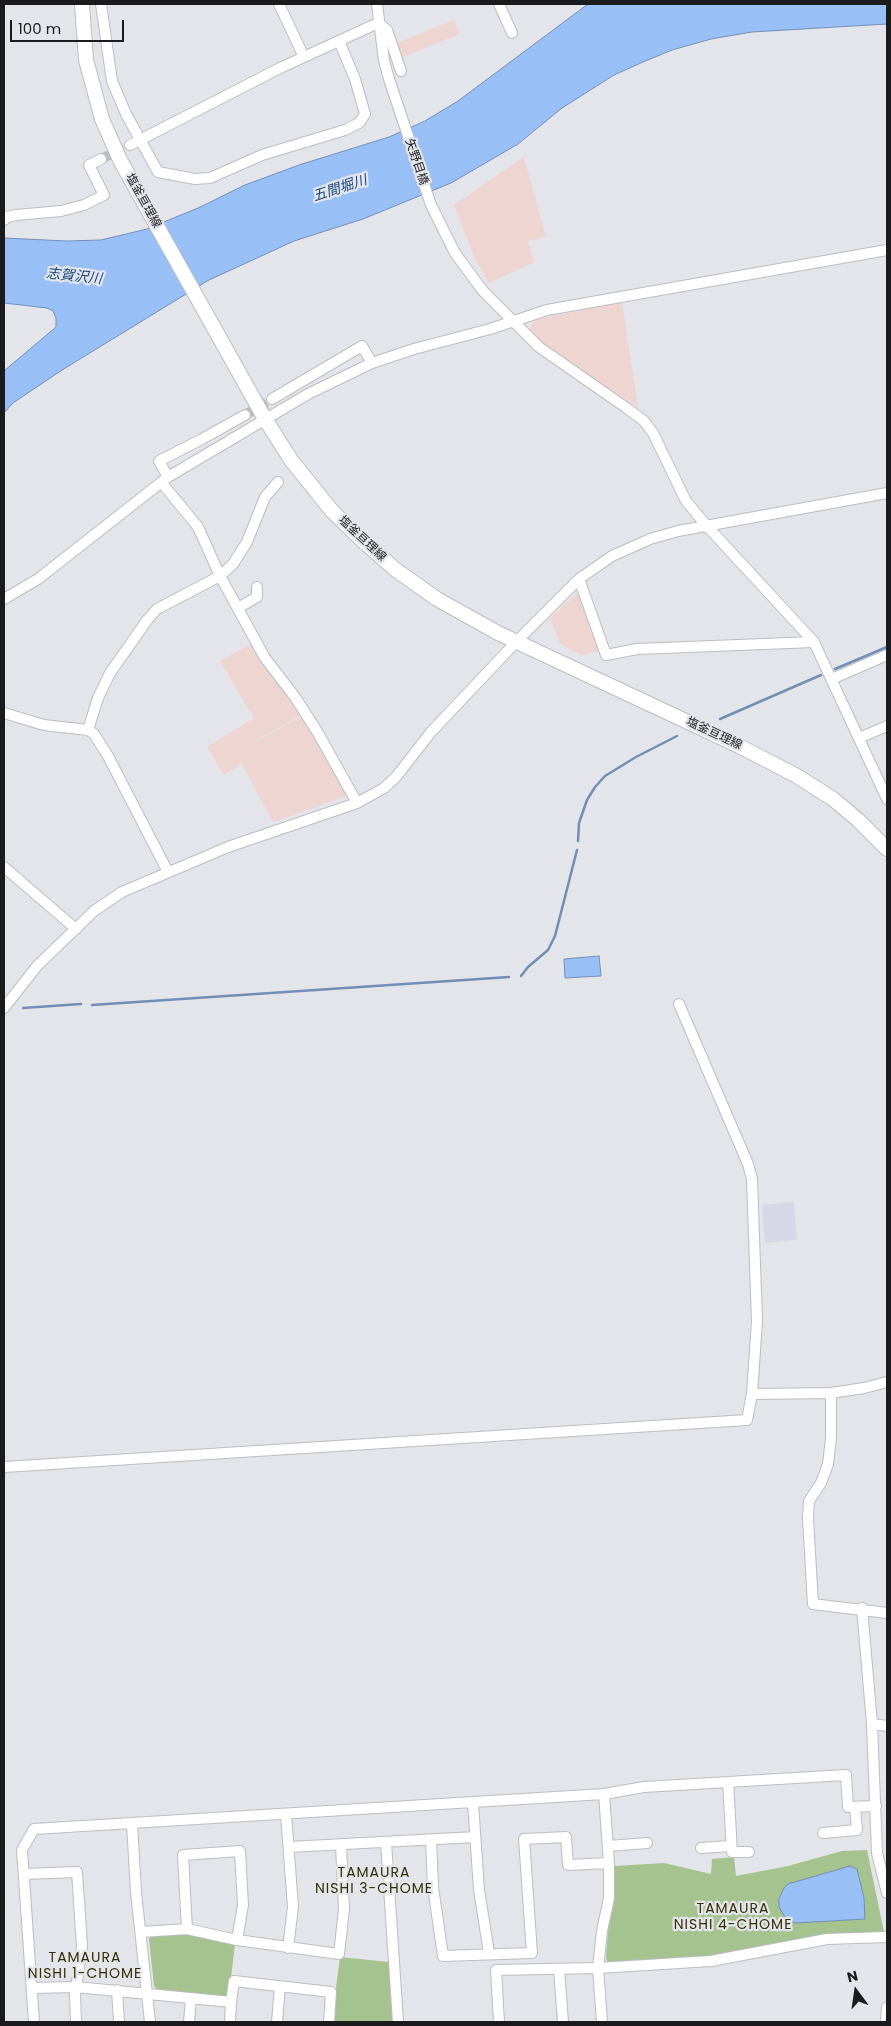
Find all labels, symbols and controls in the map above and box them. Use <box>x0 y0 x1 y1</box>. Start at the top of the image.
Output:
scale bar <box>12 10 126 42</box>
text: 100 m <box>18 18 61 39</box>
street label: 矢野目橋 <box>401 137 431 187</box>
street label: 塩釜亘理線 <box>122 171 164 231</box>
water label: 五間堀川 <box>311 172 369 206</box>
water label: 志賀沢川 <box>45 266 103 288</box>
street label: 塩釜亘理線 <box>335 513 389 565</box>
street label: 塩釜亘理線 <box>684 715 744 753</box>
district label: TAMAURA NISHI 3-CHOME <box>313 1865 435 1898</box>
district label: TAMAURA NISHI 4-CHOME <box>672 1901 794 1934</box>
district label: TAMAURA NISHI 1-CHOME <box>26 1950 144 1982</box>
text: N <box>845 1965 860 1987</box>
north arrow <box>831 1966 881 2016</box>

